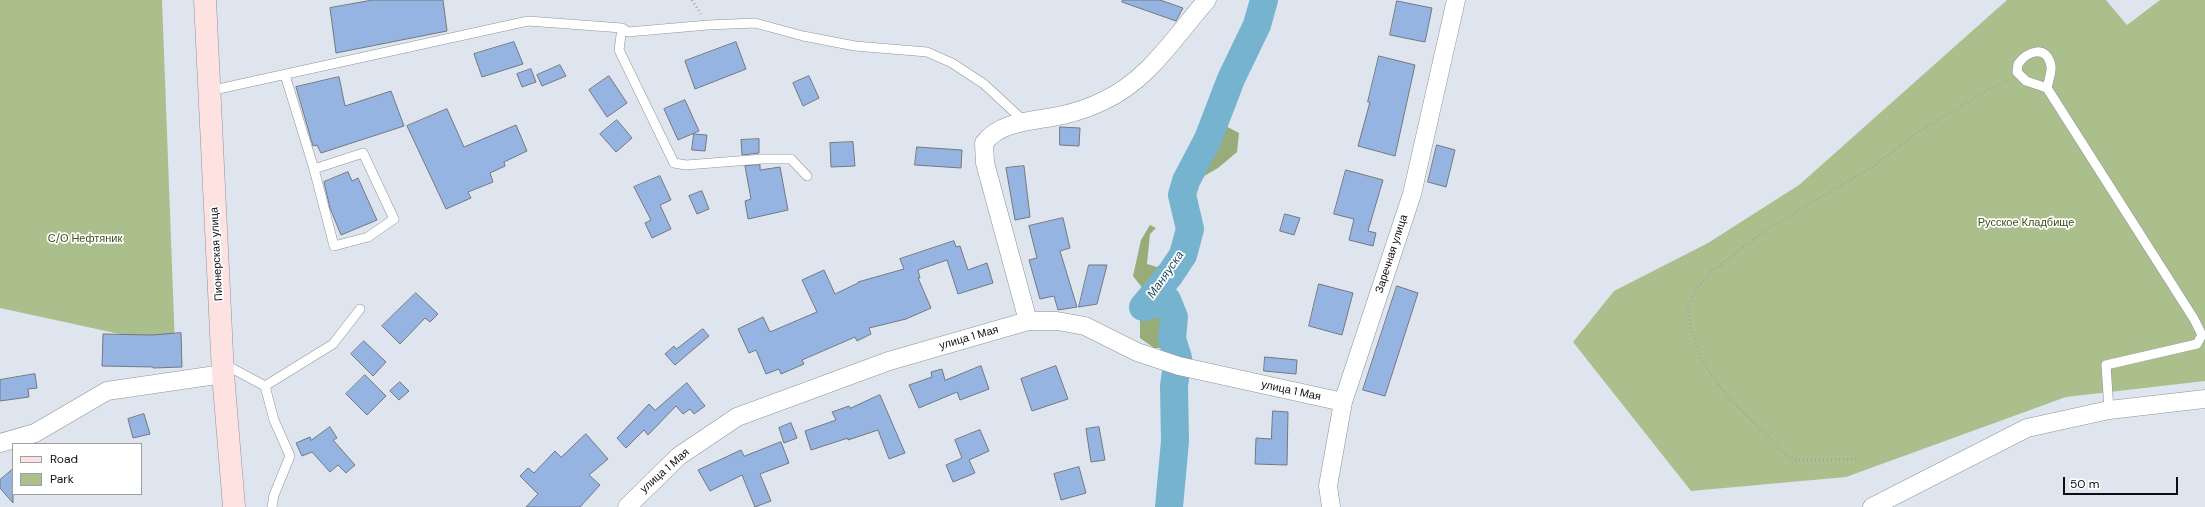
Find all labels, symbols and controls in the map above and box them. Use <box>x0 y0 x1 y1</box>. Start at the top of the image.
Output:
street label: Пионерская улица <box>208 207 226 301</box>
street label: Заречная улица <box>1373 213 1411 295</box>
park label: Русское Кладбище <box>1978 216 2074 230</box>
park label: С/О Нефтяник <box>48 232 122 246</box>
water label: Маняуска <box>1145 249 1187 301</box>
street label: улица 1 Мая <box>938 323 1000 353</box>
street label: улица 1 Мая <box>1260 378 1322 404</box>
legend <box>12 443 142 495</box>
street label: улица 1 Мая <box>638 446 692 496</box>
text: Road <box>50 451 78 467</box>
scale bar <box>2065 469 2180 495</box>
text: Park <box>50 471 74 487</box>
text: 50 m <box>2070 476 2099 492</box>

